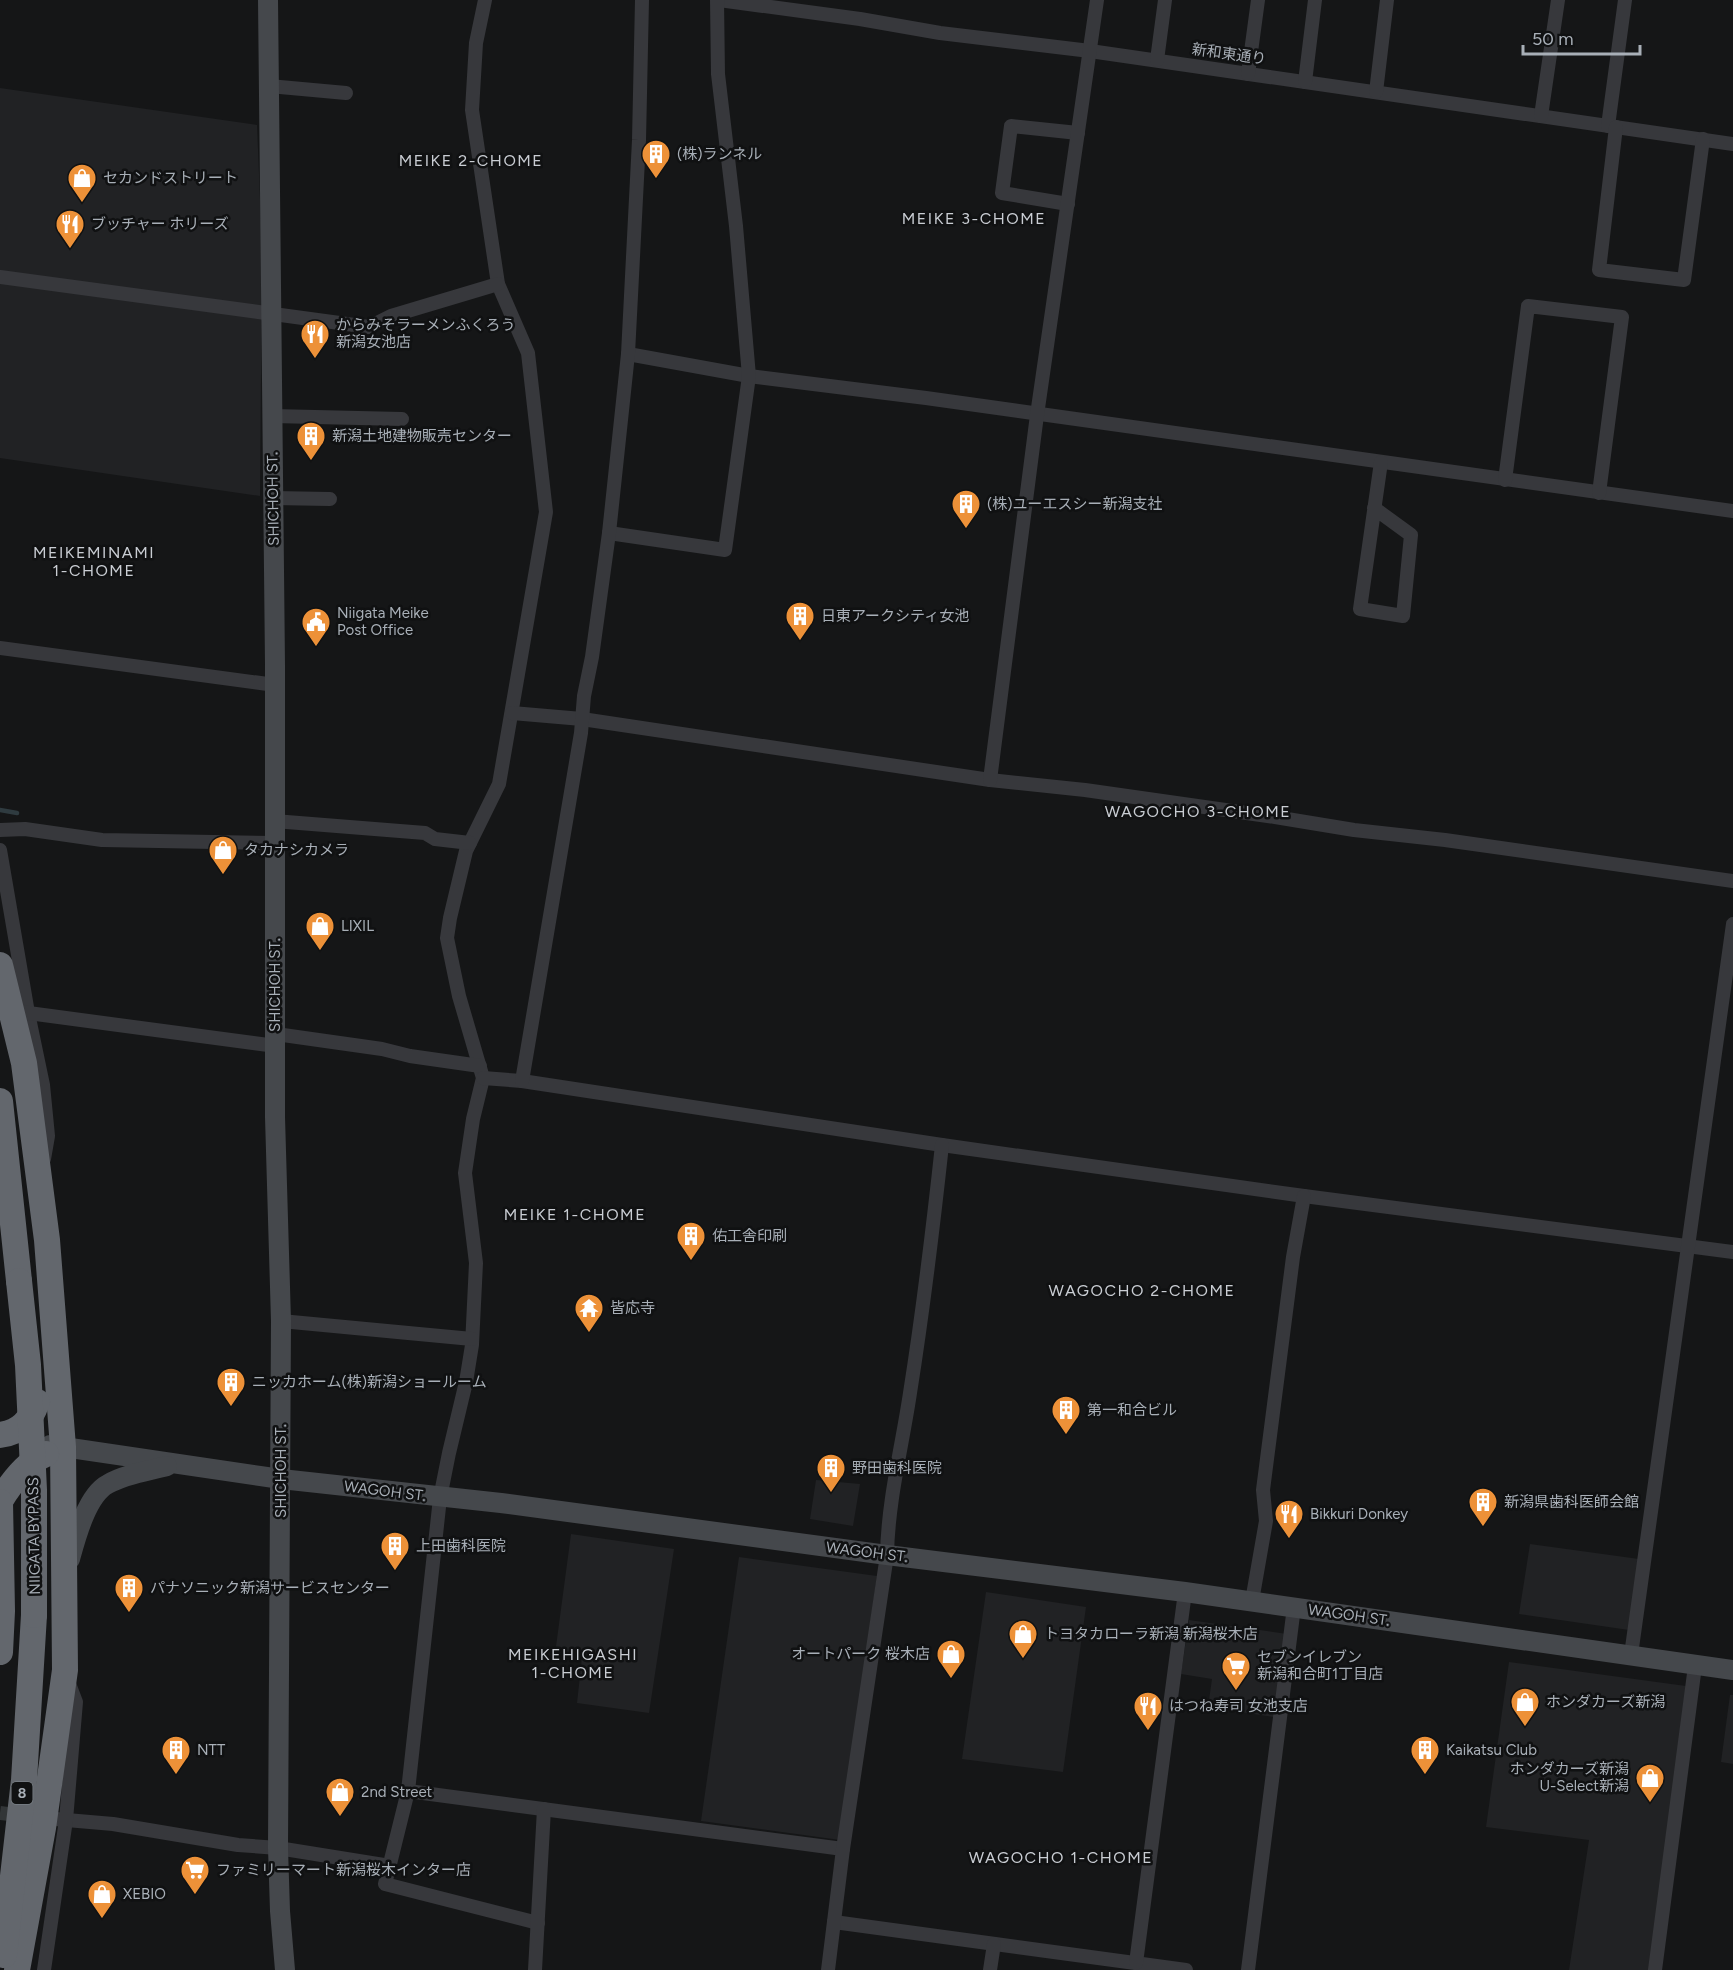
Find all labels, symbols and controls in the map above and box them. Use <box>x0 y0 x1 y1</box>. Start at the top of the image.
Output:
scale bar <box>1523 18 1640 56</box>
text: 50 m <box>1532 28 1574 50</box>
street label: 新和東通り <box>1191 40 1267 68</box>
building icon: (株)ランネル <box>640 138 672 180</box>
place label: (株)ランネル <box>677 145 762 163</box>
district label: MEIKE 2-CHOME <box>399 151 543 170</box>
shop icon: セカンドストリート <box>66 162 98 204</box>
place label: セカンドストリート <box>103 169 238 187</box>
restaurant icon: ブッチャー ホリーズ <box>54 208 86 250</box>
district label: MEIKE 3-CHOME <box>902 209 1046 228</box>
place label: ブッチャー ホリーズ <box>91 215 229 233</box>
place label: からみそラーメンふくろう 新潟女池店 <box>336 316 515 351</box>
restaurant icon: からみそラーメンふくろう 新潟女池店 <box>299 318 331 360</box>
building icon: 新潟土地建物販売センター <box>295 420 327 462</box>
place label: 新潟土地建物販売センター <box>332 427 512 445</box>
street label: SHICHOH ST. <box>263 452 283 546</box>
building icon: (株)ユーエスシー新潟支社 <box>950 488 982 530</box>
place label: (株)ユーエスシー新潟支社 <box>987 495 1163 513</box>
district label: MEIKEMINAMI 1-CHOME <box>33 543 155 580</box>
building icon: 日東アークシティ女池 <box>784 600 816 642</box>
place label: Niigata Meike Post Office <box>337 604 429 639</box>
public building icon: Niigata Meike Post Office <box>300 606 332 648</box>
place label: 日東アークシティ女池 <box>821 607 969 625</box>
district label: WAGOCHO 3-CHOME <box>1105 802 1291 821</box>
shop icon: タカナシカメラ <box>207 834 239 876</box>
place label: タカナシカメラ <box>244 841 349 859</box>
shop icon: LIXIL <box>304 910 336 952</box>
place label: LIXIL <box>341 917 374 935</box>
street label: SHICHOH ST. <box>266 938 284 1032</box>
district label: MEIKE 1-CHOME <box>504 1205 646 1224</box>
building icon: 佑工舎印刷 <box>675 1220 707 1262</box>
place label: 佑工舎印刷 <box>712 1227 787 1245</box>
district label: WAGOCHO 2-CHOME <box>1049 1281 1235 1300</box>
temple icon: 皆応寺 <box>573 1292 605 1334</box>
place label: 皆応寺 <box>610 1299 655 1317</box>
building icon: ニッカホーム(株)新潟ショールーム <box>215 1366 247 1408</box>
place label: ニッカホーム(株)新潟ショールーム <box>252 1373 487 1391</box>
building icon: 第一和合ビル <box>1050 1394 1082 1436</box>
place label: 第一和合ビル <box>1087 1401 1177 1419</box>
street label: SHICHOH ST. <box>272 1424 290 1518</box>
building icon: 野田歯科医院 <box>815 1452 847 1494</box>
place label: 野田歯科医院 <box>852 1459 942 1477</box>
street label: NIIGATA BYPASS <box>24 1477 44 1595</box>
street label: WAGOH ST. <box>343 1477 427 1505</box>
building icon: 新潟県歯科医師会館 <box>1467 1486 1499 1528</box>
place label: 新潟県歯科医師会館 <box>1504 1493 1639 1511</box>
restaurant icon: Bikkuri Donkey <box>1273 1498 1305 1540</box>
place label: Bikkuri Donkey <box>1310 1505 1408 1523</box>
building icon: 上田歯科医院 <box>379 1530 411 1572</box>
place label: 上田歯科医院 <box>416 1537 506 1555</box>
street label: WAGOH ST. <box>825 1538 909 1566</box>
building icon: パナソニック新潟サービスセンター <box>113 1572 145 1614</box>
place label: パナソニック新潟サービスセンター <box>150 1579 390 1597</box>
street label: WAGOH ST. <box>1307 1600 1391 1630</box>
shop icon: トヨタカローラ新潟 新潟桜木店 <box>1007 1618 1039 1660</box>
place label: トヨタカローラ新潟 新潟桜木店 <box>1044 1625 1258 1643</box>
shop icon: オートパーク 桜木店 <box>935 1638 967 1680</box>
district label: MEIKEHIGASHI 1-CHOME <box>508 1645 638 1682</box>
place label: オートパーク 桜木店 <box>791 1645 930 1663</box>
place label: セブンイレブン 新潟和合町1丁目店 <box>1257 1648 1383 1683</box>
supermarket icon: セブンイレブン 新潟和合町1丁目店 <box>1220 1650 1252 1692</box>
shop icon: ホンダカーズ新潟 <box>1509 1686 1541 1728</box>
restaurant icon: はつね寿司 女池支店 <box>1132 1690 1164 1732</box>
place label: ホンダカーズ新潟 <box>1546 1693 1665 1711</box>
place label: はつね寿司 女池支店 <box>1169 1697 1308 1715</box>
building icon: NTT <box>160 1734 192 1776</box>
building icon: Kaikatsu Club <box>1409 1734 1441 1776</box>
place label: NTT <box>197 1741 226 1759</box>
place label: Kaikatsu Club <box>1446 1741 1537 1759</box>
place label: ホンダカーズ新潟 U-Select新潟 <box>1510 1760 1629 1795</box>
shop icon: ホンダカーズ新潟 U-Select新潟 <box>1634 1762 1666 1804</box>
shop icon: 2nd Street <box>324 1776 356 1818</box>
road number: 8 <box>12 1782 32 1804</box>
place label: 2nd Street <box>361 1783 433 1801</box>
district label: WAGOCHO 1-CHOME <box>969 1848 1153 1867</box>
supermarket icon: ファミリーマート新潟桜木インター店 <box>179 1854 211 1896</box>
place label: ファミリーマート新潟桜木インター店 <box>216 1861 471 1879</box>
shop icon: XEBIO <box>86 1878 118 1920</box>
place label: XEBIO <box>123 1885 166 1903</box>

